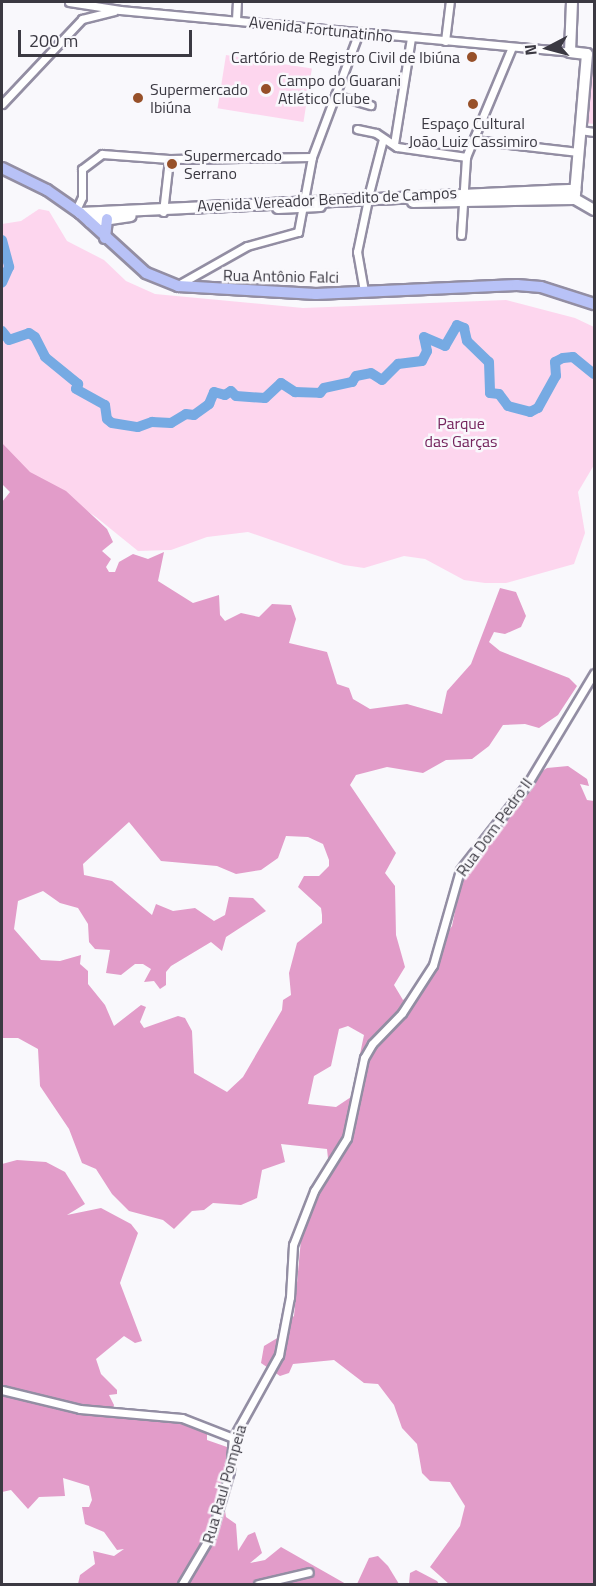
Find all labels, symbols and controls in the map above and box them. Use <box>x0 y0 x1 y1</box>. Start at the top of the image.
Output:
street label: Avenida Fortunatinho <box>248 12 394 46</box>
scale bar <box>21 18 195 56</box>
north arrow <box>518 18 578 78</box>
text: 200 m <box>29 27 78 54</box>
text: N <box>518 43 543 57</box>
place label: Cartório de Registro Civil de Ibiúna <box>231 47 460 67</box>
marker: Cartório de Registro Civil de Ibiúna <box>465 50 479 64</box>
place label: Campo do Guarani Atlético Clube <box>278 70 401 108</box>
place label: Supermercado Ibiúna <box>150 79 248 117</box>
marker: Campo do Guarani Atlético Clube <box>259 82 273 96</box>
marker: Supermercado Ibiúna <box>131 91 145 105</box>
marker: Espaço Cultural João Luiz Cassimiro <box>466 97 480 111</box>
place label: Espaço Cultural João Luiz Cassimiro <box>408 113 538 151</box>
place label: Supermercado Serrano <box>184 145 282 183</box>
marker: Supermercado Serrano <box>165 157 179 171</box>
street label: Avenida Vereador Benedito de Campos <box>197 183 457 215</box>
street label: Rua Antônio Falci <box>223 265 339 287</box>
park label: Parque das Garças <box>424 413 498 451</box>
street label: Rua Dom Pedro II <box>452 774 536 880</box>
street label: Rua Raul Pompeia <box>198 1422 250 1546</box>

